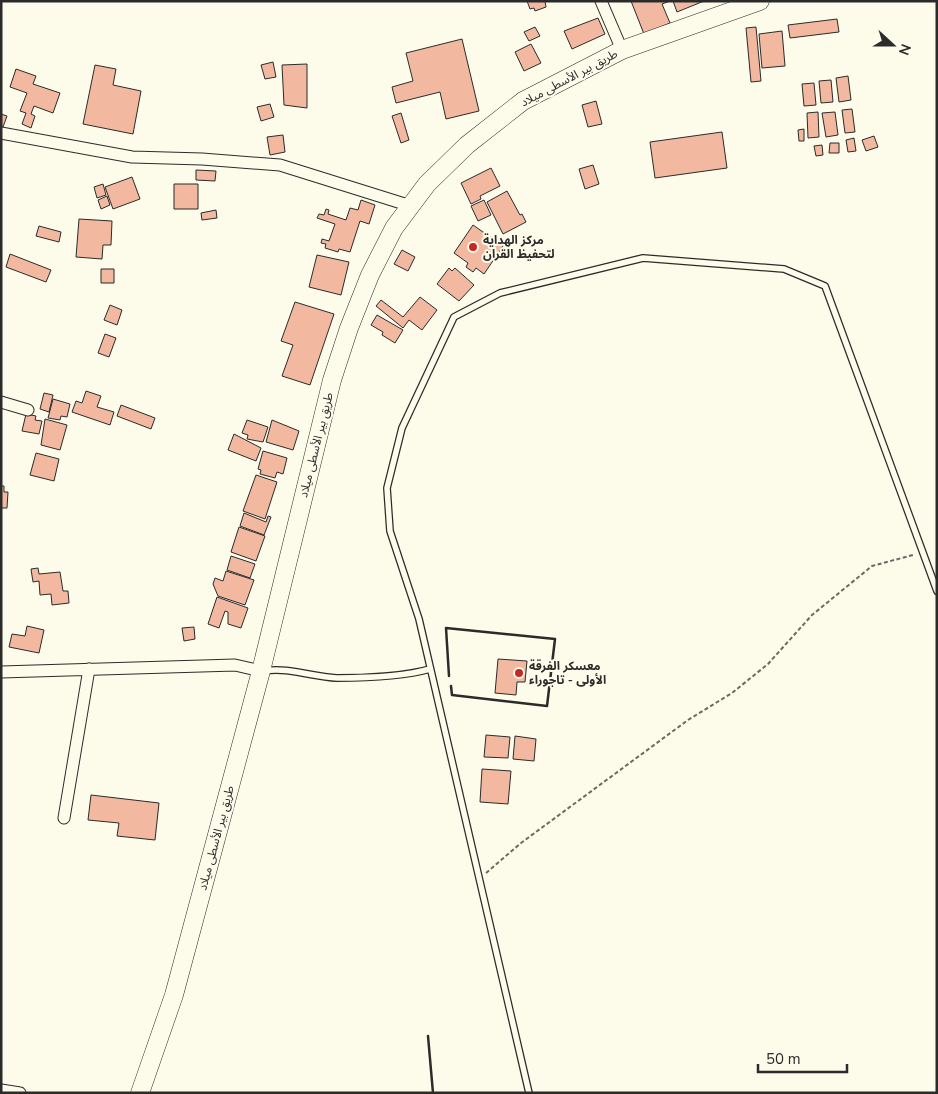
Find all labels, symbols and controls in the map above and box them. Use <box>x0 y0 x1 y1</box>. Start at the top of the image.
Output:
north arrow <box>868 20 918 70</box>
text: N <box>894 41 915 58</box>
street label: طريق بير الأسطى ميلاد <box>518 46 620 110</box>
place label: مركز الهداية لتحفيظ القران <box>483 232 555 262</box>
marker: مركز الهداية لتحفيظ القران <box>467 241 479 253</box>
street label: طريق بير الأسطى ميلاد <box>295 391 337 499</box>
place label: معسكر الفرقة الأولى - تاجوراء <box>529 658 606 688</box>
marker: معسكر الفرقة الأولى - تاجوراء <box>513 667 525 679</box>
street label: طريق بير الأسطى ميلاد <box>194 784 238 892</box>
scale bar <box>758 1042 847 1074</box>
text: 50 m <box>766 1049 801 1069</box>

